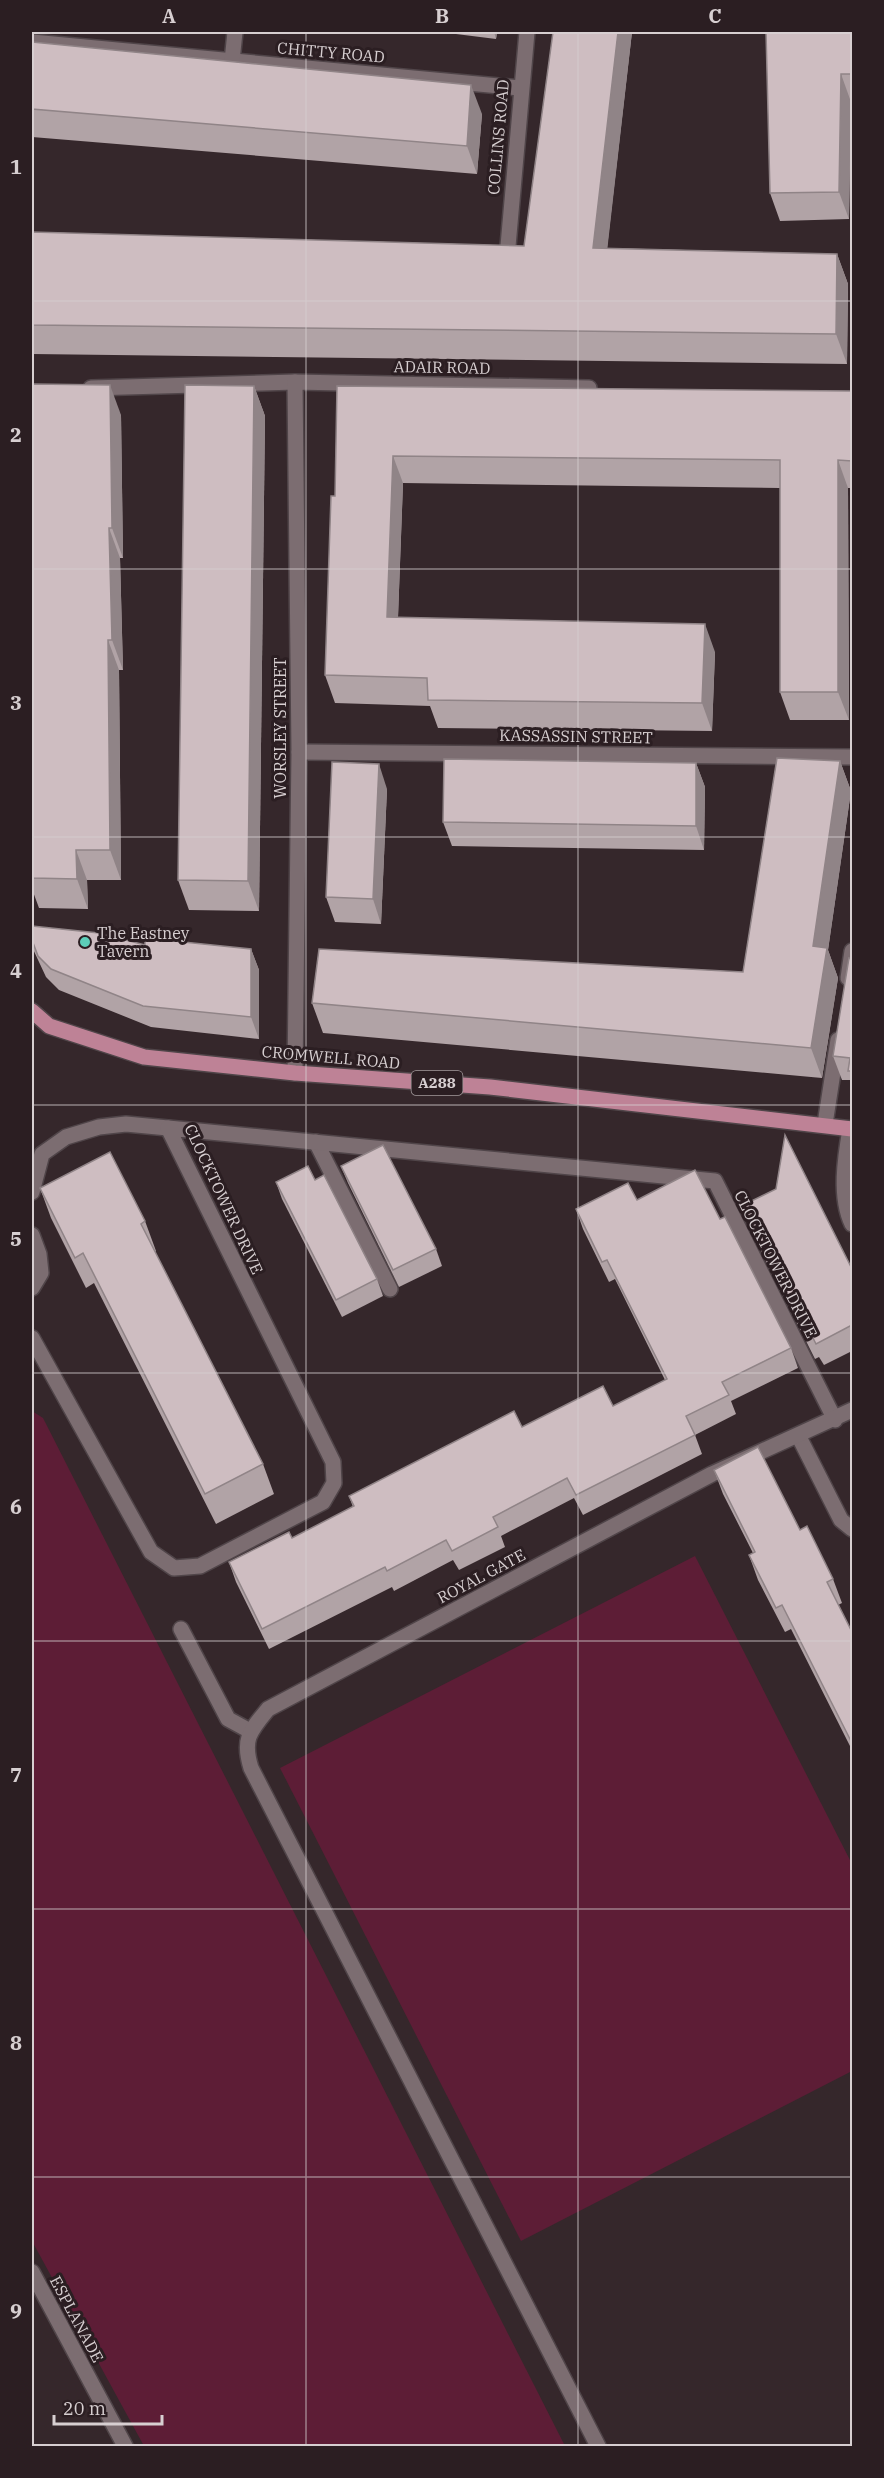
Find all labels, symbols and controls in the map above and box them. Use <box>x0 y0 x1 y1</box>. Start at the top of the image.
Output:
text: A <box>162 2 176 29</box>
text: B <box>435 2 449 29</box>
text: C <box>708 2 722 29</box>
street label: CHITTY ROAD <box>276 37 386 67</box>
street label: COLLINS ROAD <box>483 79 513 195</box>
text: 1 <box>10 153 22 180</box>
street label: ADAIR ROAD <box>393 356 491 378</box>
text: 2 <box>10 421 22 448</box>
street label: WORSLEY STREET <box>270 657 290 799</box>
text: 3 <box>10 689 22 716</box>
street label: KASSASSIN STREET <box>499 725 653 747</box>
place label: The Eastney Tavern <box>97 923 190 961</box>
marker: The Eastney Tavern <box>78 935 92 949</box>
text: 4 <box>10 957 22 984</box>
street label: CROMWELL ROAD <box>261 1041 401 1073</box>
road number: A288 <box>412 1071 462 1095</box>
street label: CLOCKTOWER DRIVE <box>180 1121 268 1277</box>
street label: CLOCKTOWER DRIVE <box>730 1187 822 1341</box>
text: 5 <box>10 1225 22 1252</box>
text: 6 <box>10 1493 22 1520</box>
street label: ROYAL GATE <box>433 1544 529 1608</box>
text: 7 <box>10 1761 22 1788</box>
text: 8 <box>10 2029 22 2056</box>
street label: ESPLANADE <box>46 2272 108 2366</box>
text: 9 <box>10 2297 22 2324</box>
scale bar <box>54 2388 162 2426</box>
text: 20 m <box>63 2397 106 2420</box>

